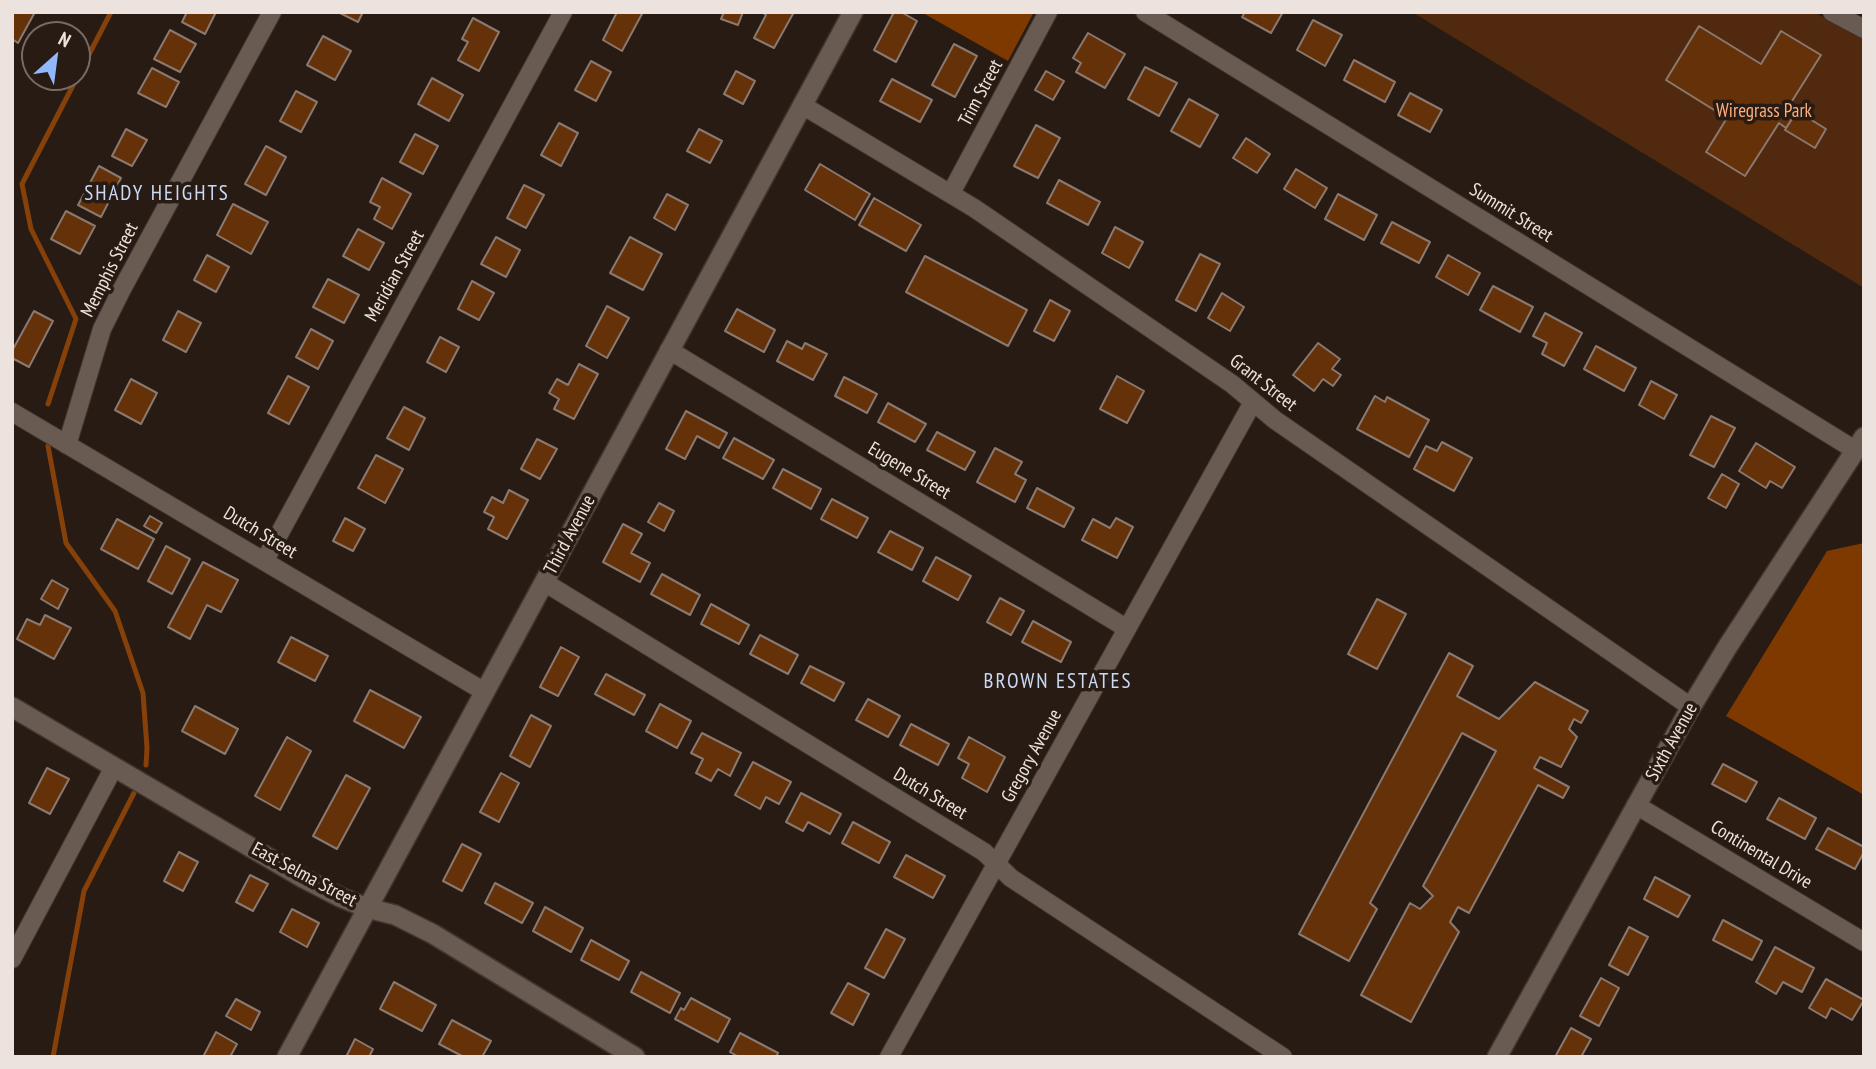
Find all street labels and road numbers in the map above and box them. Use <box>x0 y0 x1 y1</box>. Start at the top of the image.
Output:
street label: Trim Street <box>954 56 1008 130</box>
street label: Summit Street <box>1465 178 1557 248</box>
street label: Memphis Street <box>76 219 144 321</box>
street label: Meridian Street <box>361 226 429 326</box>
street label: Grant Street <box>1225 350 1301 416</box>
street label: Eugene Street <box>864 438 954 504</box>
street label: Third Avenue <box>540 491 600 579</box>
street label: Dutch Street <box>219 502 301 564</box>
street label: Sixth Avenue <box>1641 699 1703 785</box>
street label: Gregory Avenue <box>997 705 1067 807</box>
street label: Dutch Street <box>889 763 971 825</box>
street label: Continental Drive <box>1706 816 1816 894</box>
street label: East Selma Street <box>248 838 360 912</box>

